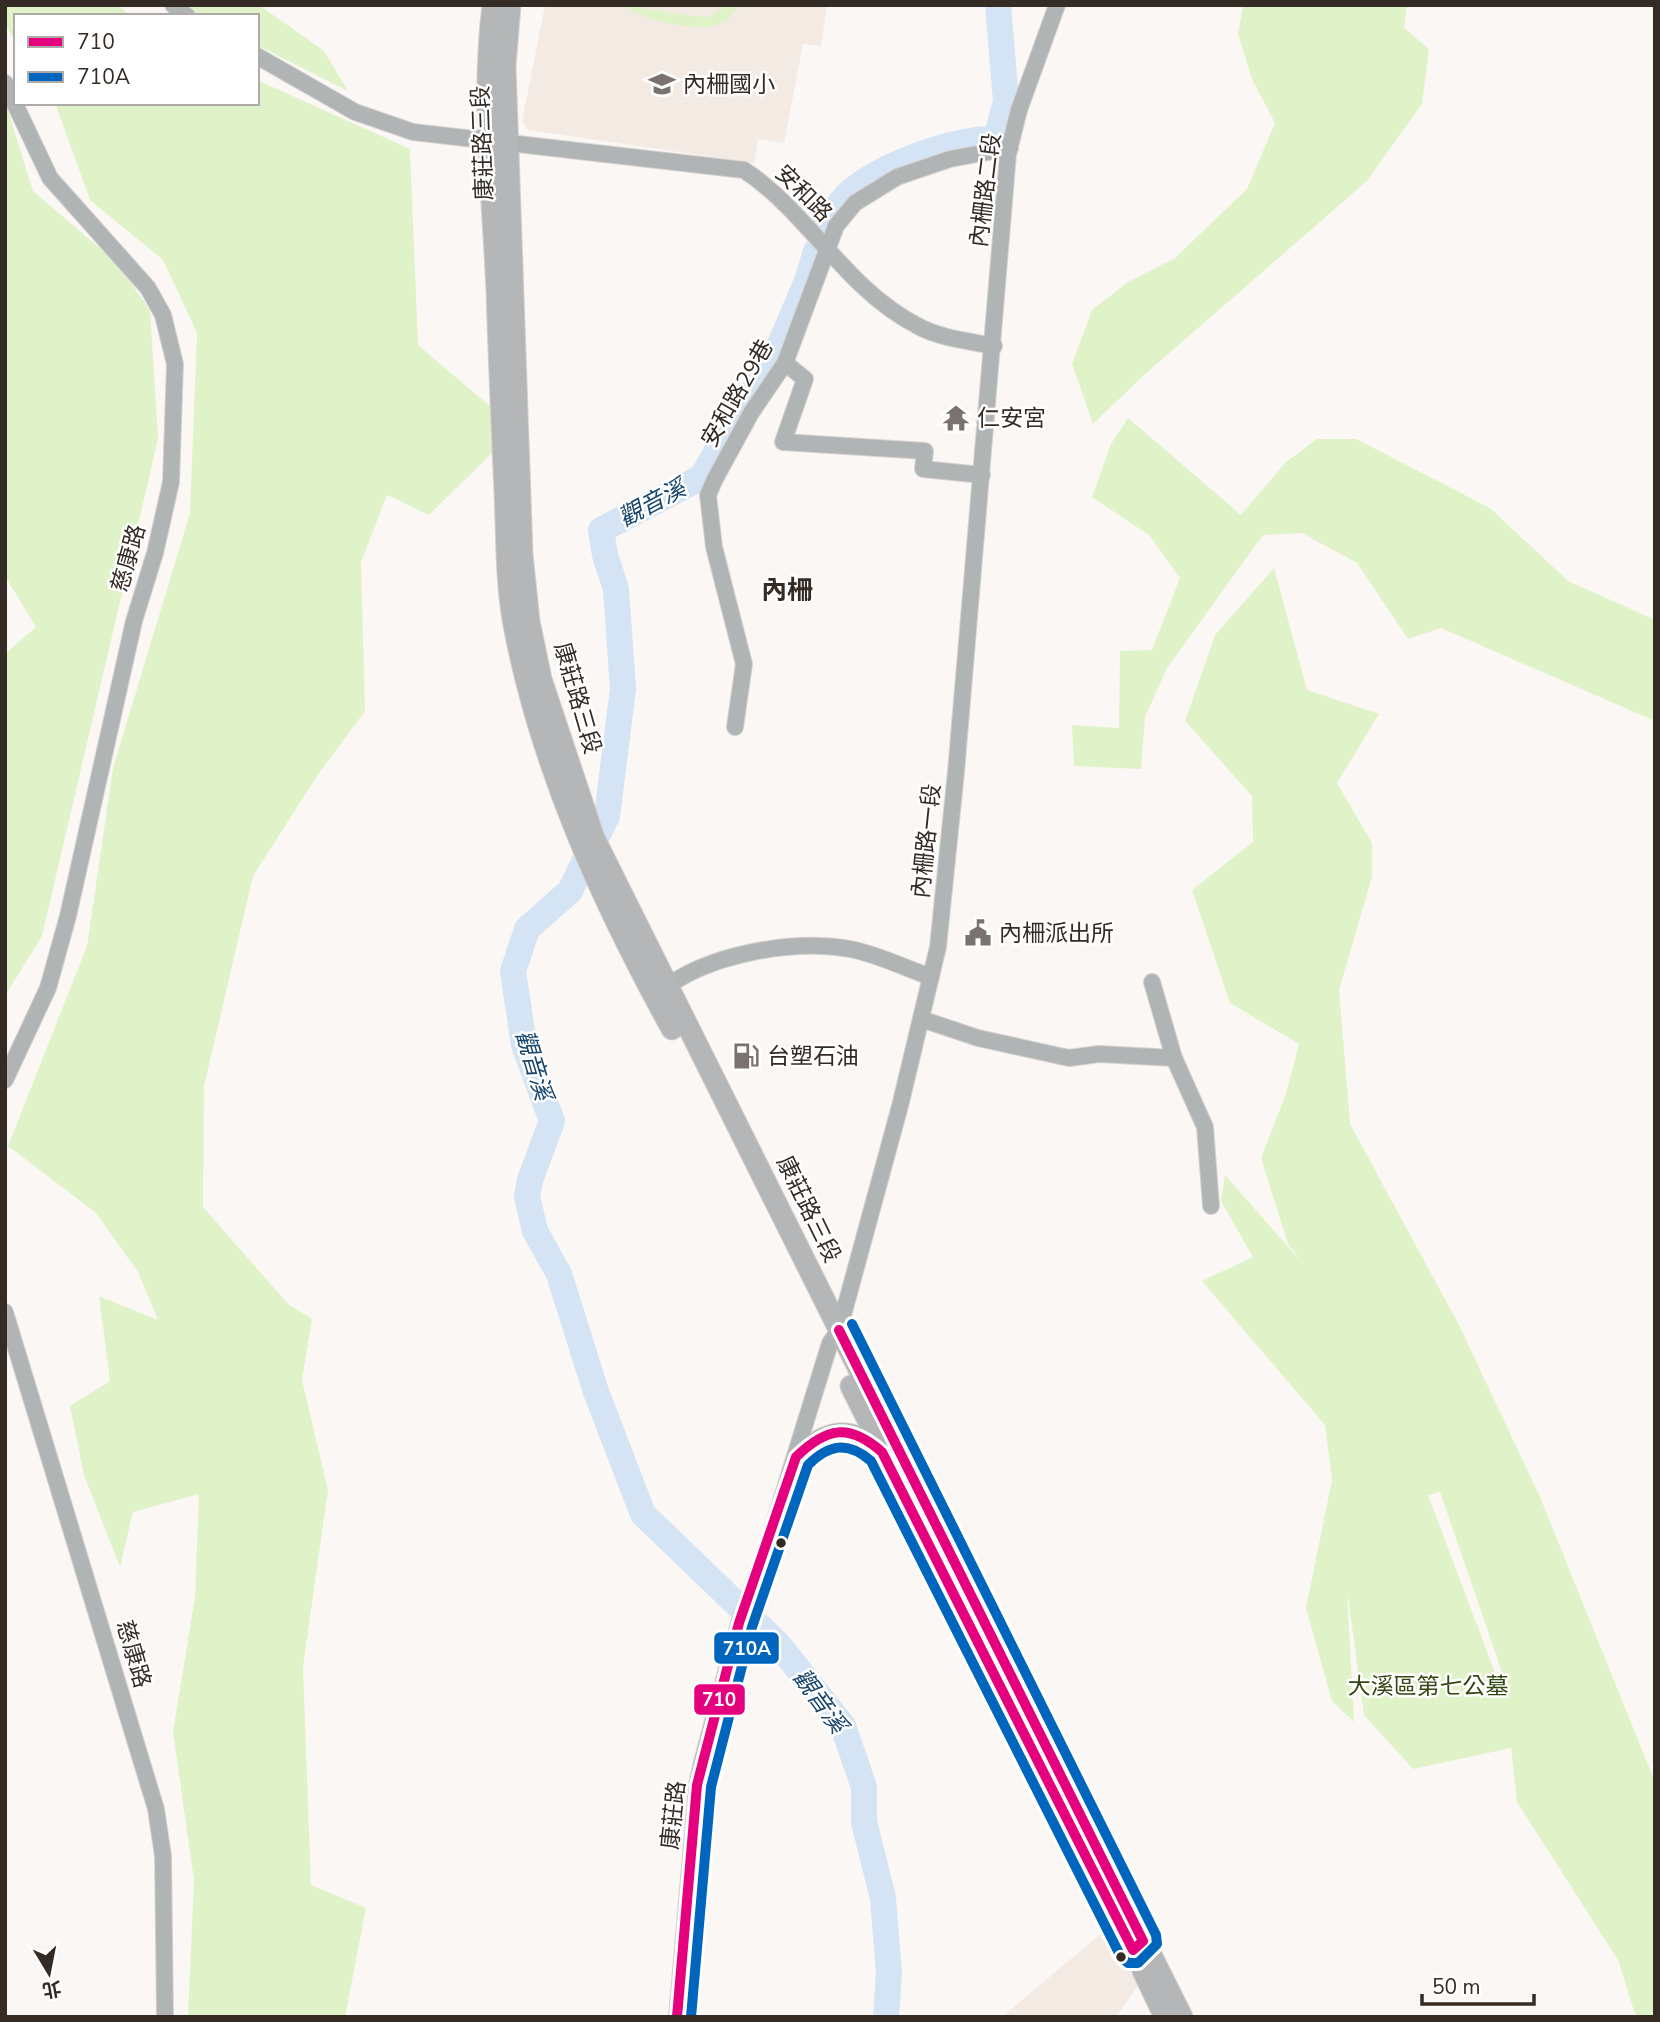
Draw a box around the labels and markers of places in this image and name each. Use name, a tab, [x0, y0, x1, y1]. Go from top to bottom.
school or university icon: 內柵國小	[647, 69, 677, 99]
place label: 內柵國小	[683, 69, 775, 100]
temple icon: 仁安宮	[941, 403, 971, 433]
place label: 仁安宮	[977, 403, 1046, 434]
public building icon: 內柵派出所	[963, 918, 993, 948]
place label: 內柵派出所	[999, 918, 1114, 949]
fuel station icon: 台塑石油	[731, 1041, 761, 1071]
place label: 台塑石油	[767, 1041, 859, 1072]
unlabelled marker	[774, 1536, 788, 1550]
unlabelled marker	[1114, 1950, 1128, 1964]

